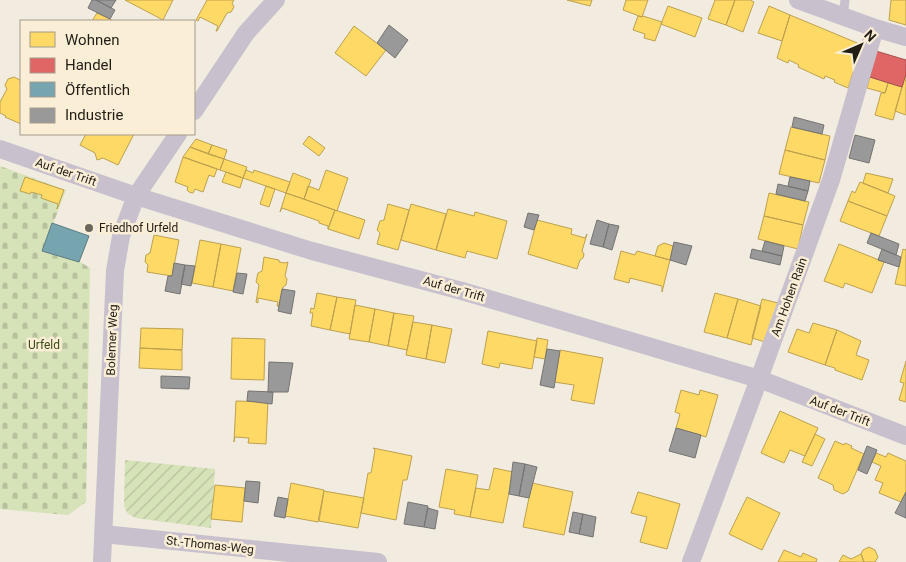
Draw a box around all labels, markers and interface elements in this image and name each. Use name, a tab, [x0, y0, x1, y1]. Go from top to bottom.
legend	[20, 20, 195, 135]
north arrow	[836, 20, 886, 70]
text: N	[861, 27, 879, 45]
text: Wohnen	[65, 31, 119, 49]
text: Handel	[65, 56, 112, 74]
text: Öffentlich	[65, 81, 130, 99]
text: Industrie	[65, 106, 123, 124]
street label: Auf der Trift	[34, 155, 98, 189]
place label: Friedhof Urfeld	[99, 221, 178, 235]
marker: Friedhof Urfeld	[83, 222, 95, 234]
street label: Am Hohen Rain	[768, 256, 810, 338]
street label: Auf der Trift	[422, 274, 486, 304]
street label: Bolemer Weg	[104, 304, 120, 376]
park label: Urfeld	[28, 338, 60, 352]
street label: Auf der Trift	[808, 393, 872, 429]
street label: St.-Thomas-Weg	[165, 533, 255, 557]

